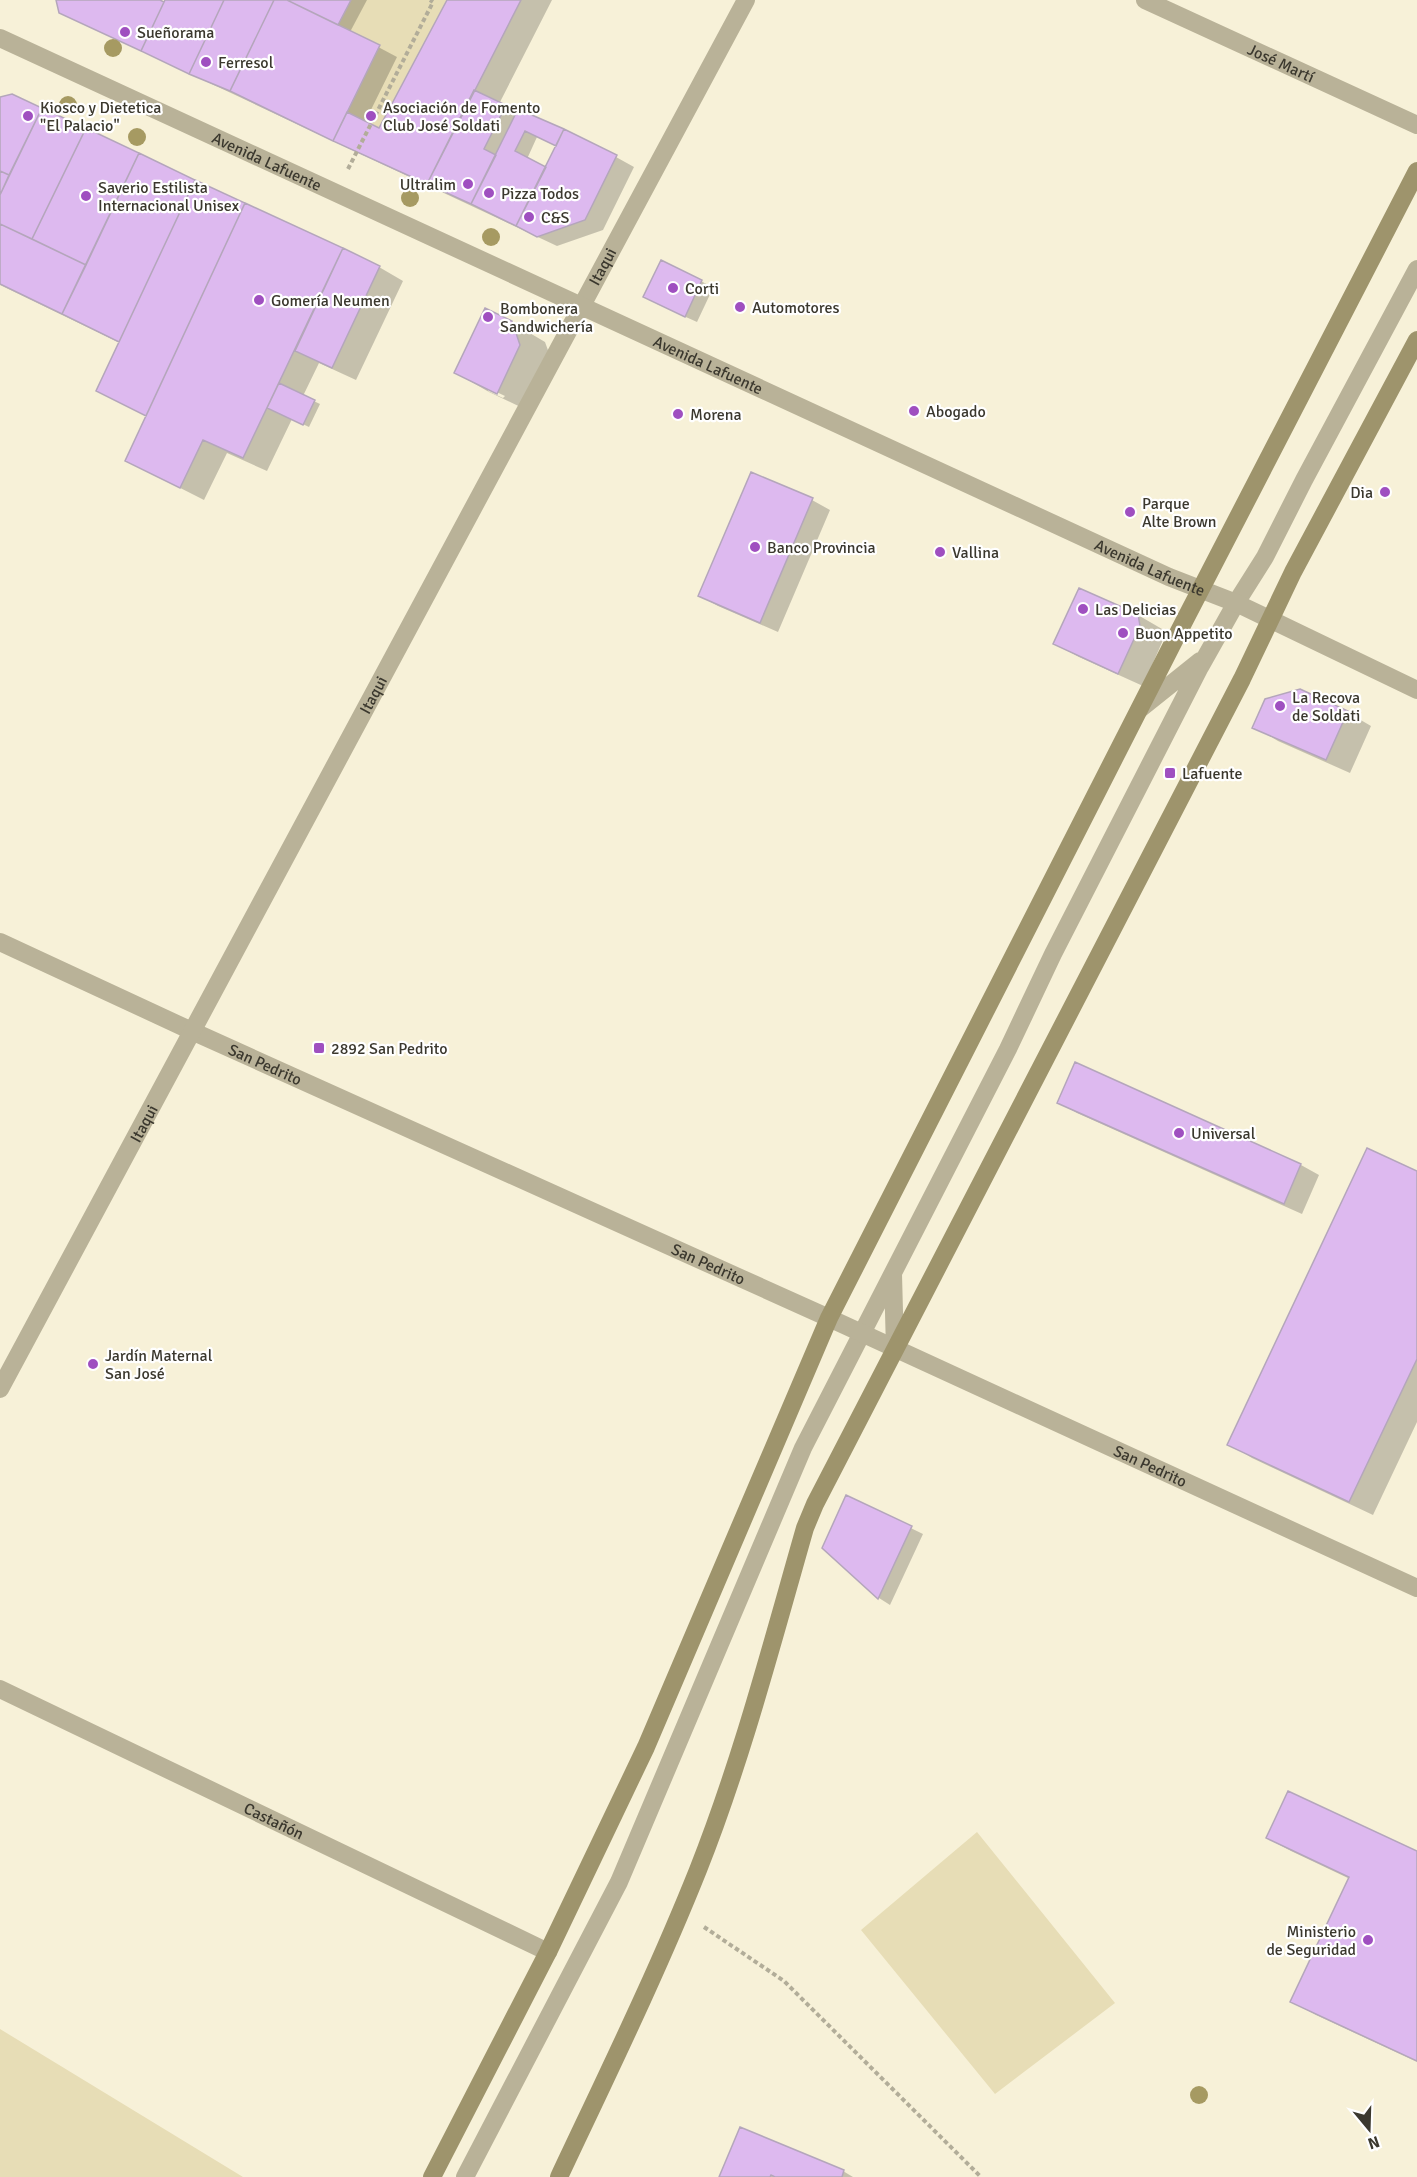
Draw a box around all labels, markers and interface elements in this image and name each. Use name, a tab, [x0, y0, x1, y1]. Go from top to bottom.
place label: Sueñorama	[137, 23, 214, 43]
marker: Sueñorama	[118, 25, 132, 39]
street label: José Martí	[1244, 40, 1318, 88]
place label: Ferresol	[218, 53, 274, 73]
marker: Ferresol	[199, 55, 213, 69]
place label: Kiosco y Dietetica "El Palacio"	[40, 98, 161, 136]
place label: Asociación de Fomento Club José Soldati	[383, 98, 540, 136]
marker: Kiosco y Dietetica "El Palacio"	[21, 109, 35, 123]
marker: Asociación de Fomento Club José Soldati	[364, 109, 378, 123]
street label: Avenida Lafuente	[209, 128, 325, 196]
place label: Ultralim	[400, 175, 456, 195]
marker: Ultralim	[461, 177, 475, 191]
place label: Saverio Estilista Internacional Unisex	[98, 178, 240, 216]
place label: Pizza Todos	[501, 184, 579, 204]
marker: Pizza Todos	[482, 186, 496, 200]
marker: Saverio Estilista Internacional Unisex	[79, 189, 93, 203]
place label: C&S	[541, 208, 570, 228]
marker: C&S	[522, 210, 536, 224]
street label: Itaqui	[585, 244, 621, 289]
place label: Corti	[685, 279, 719, 299]
marker: Corti	[666, 281, 680, 295]
place label: Gomería Neumen	[271, 291, 390, 311]
marker: Gomería Neumen	[252, 293, 266, 307]
place label: Automotores	[752, 298, 839, 318]
place label: Bombonera Sandwichería	[500, 299, 593, 337]
marker: Automotores	[733, 300, 747, 314]
marker: Bombonera Sandwichería	[481, 310, 495, 324]
street label: Avenida Lafuente	[650, 332, 766, 399]
place label: Abogado	[926, 402, 986, 422]
marker: Abogado	[907, 404, 921, 418]
place label: Morena	[690, 405, 742, 425]
marker: Morena	[671, 407, 685, 421]
place label: Dia	[1350, 483, 1373, 503]
marker: Dia	[1378, 485, 1392, 499]
place label: Parque Alte Brown	[1142, 494, 1217, 532]
marker: Parque Alte Brown	[1123, 505, 1137, 519]
street label: Avenida Lafuente	[1091, 535, 1208, 601]
place label: Banco Provincia	[767, 538, 876, 558]
marker: Banco Provincia	[748, 540, 762, 554]
place label: Vallina	[952, 543, 999, 563]
marker: Vallina	[933, 545, 947, 559]
place label: Las Delicias	[1095, 600, 1176, 620]
marker: Las Delicias	[1076, 602, 1090, 616]
place label: Buon Appetito	[1135, 624, 1232, 644]
marker: Buon Appetito	[1116, 626, 1130, 640]
street label: Itaqui	[356, 673, 392, 718]
place label: La Recova de Soldati	[1292, 688, 1360, 726]
marker: La Recova de Soldati	[1273, 699, 1287, 713]
place label: Lafuente	[1182, 764, 1243, 784]
marker: Lafuente	[1163, 766, 1177, 780]
place label: 2892 San Pedrito	[331, 1039, 448, 1059]
street label: San Pedrito	[225, 1040, 305, 1090]
marker: 2892 San Pedrito	[312, 1041, 326, 1055]
street label: Itaqui	[126, 1101, 163, 1146]
place label: Universal	[1191, 1124, 1256, 1144]
marker: Universal	[1172, 1126, 1186, 1140]
street label: San Pedrito	[668, 1239, 748, 1290]
place label: Jardín Maternal San José	[105, 1346, 213, 1384]
marker: Jardín Maternal San José	[86, 1357, 100, 1371]
street label: San Pedrito	[1110, 1441, 1190, 1492]
street label: Castañón	[240, 1799, 307, 1844]
place label: Ministerio de Seguridad	[1266, 1922, 1356, 1960]
marker: Ministerio de Seguridad	[1361, 1933, 1375, 1947]
north arrow	[1339, 2099, 1399, 2159]
text: N	[1365, 2131, 1382, 2154]

